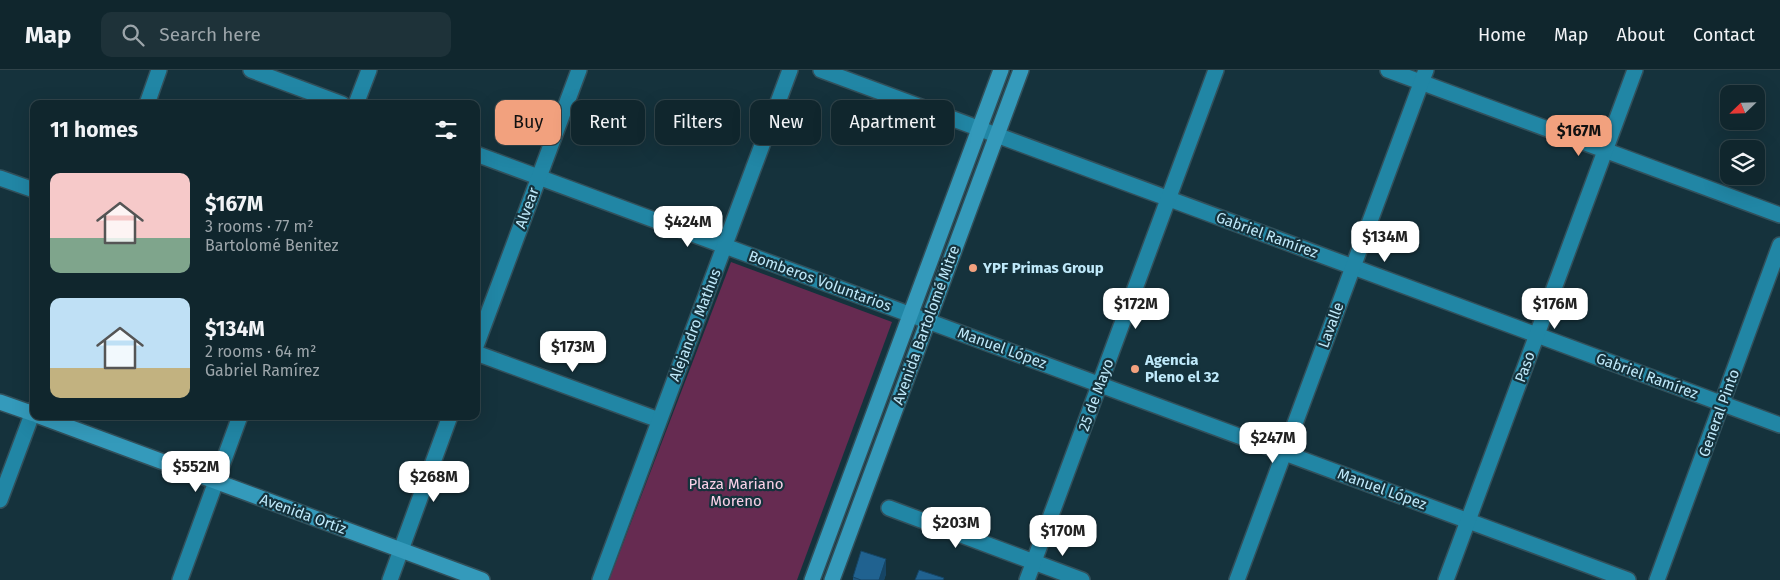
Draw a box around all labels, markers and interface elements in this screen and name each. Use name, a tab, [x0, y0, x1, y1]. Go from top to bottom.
search box	[101, 12, 451, 57]
text: Map	[25, 21, 71, 49]
icon: search	[119, 21, 147, 49]
text: Search here	[159, 23, 261, 46]
text: Home	[1478, 24, 1526, 46]
text: Map	[1554, 24, 1588, 46]
text: About	[1616, 24, 1665, 46]
text: Contact	[1693, 24, 1755, 46]
north arrow	[1720, 85, 1765, 130]
map controls	[1720, 85, 1765, 185]
chip: Buy	[495, 100, 561, 145]
chip: Rent	[571, 100, 645, 145]
chip: Filters	[655, 100, 740, 145]
chip: New	[750, 100, 821, 145]
chip: Apartment	[831, 100, 954, 145]
pin: $167M	[1544, 114, 1614, 157]
icon: filters	[432, 116, 460, 144]
text: 11 homes	[50, 117, 138, 143]
text: $167M	[1557, 121, 1601, 140]
button: layers	[1720, 140, 1765, 185]
street label: Alvear	[511, 185, 543, 231]
text: $167M	[205, 191, 263, 217]
icon: home	[90, 193, 150, 253]
pin: $424M	[653, 206, 723, 248]
street label: Gabriel Ramírez	[1214, 208, 1321, 262]
text: $424M	[665, 212, 711, 231]
text: 3 rooms · 77 m²	[205, 217, 314, 236]
pin: $134M	[1350, 220, 1420, 263]
text: $134M	[1362, 227, 1408, 246]
text: Bartolomé Benitez	[205, 236, 339, 255]
street label: Avenida Bartolomé Mitre	[889, 243, 963, 407]
street label: Bomberos Voluntarios	[746, 247, 894, 315]
place label: YPF Primas Group	[982, 259, 1104, 277]
marker: YPF Primas Group	[967, 262, 979, 274]
street label: Alejandro Mathus	[665, 266, 725, 384]
pin: $172M	[1101, 288, 1171, 330]
pin: $176M	[1520, 288, 1590, 330]
text: $172M	[1114, 294, 1158, 313]
text: $176M	[1533, 294, 1577, 313]
street label: Lavalle	[1314, 300, 1348, 350]
text: $134M	[205, 316, 265, 342]
icon: home	[90, 318, 150, 378]
street label: Manuel López	[955, 324, 1049, 373]
pin: $173M	[538, 330, 608, 373]
text: $173M	[551, 337, 595, 356]
text: 2 rooms · 64 m²	[205, 342, 316, 361]
street label: Paso	[1511, 349, 1539, 385]
street label: Gabriel Ramírez	[1594, 349, 1701, 403]
place label: Agencia Pleno el 32	[1144, 351, 1219, 386]
street label: 25 de Mayo	[1075, 356, 1117, 434]
text: Gabriel Ramírez	[205, 361, 319, 380]
marker: Agencia Pleno el 32	[1129, 363, 1141, 375]
street label: General Pinto	[1695, 367, 1743, 459]
pin: $247M	[1238, 422, 1308, 464]
text: $247M	[1250, 428, 1296, 447]
pin: $552M	[161, 450, 231, 493]
text: $552M	[173, 457, 219, 476]
pin: $268M	[399, 460, 469, 503]
street label: Manuel López	[1335, 465, 1429, 514]
text: $268M	[410, 467, 458, 486]
park label: Plaza Mariano Moreno	[688, 475, 784, 510]
street label: Avenida Ortíz	[257, 490, 349, 538]
pin: $203M	[921, 506, 991, 549]
text: $203M	[933, 513, 980, 532]
pin: $170M	[1028, 514, 1098, 557]
text: $170M	[1041, 521, 1085, 540]

